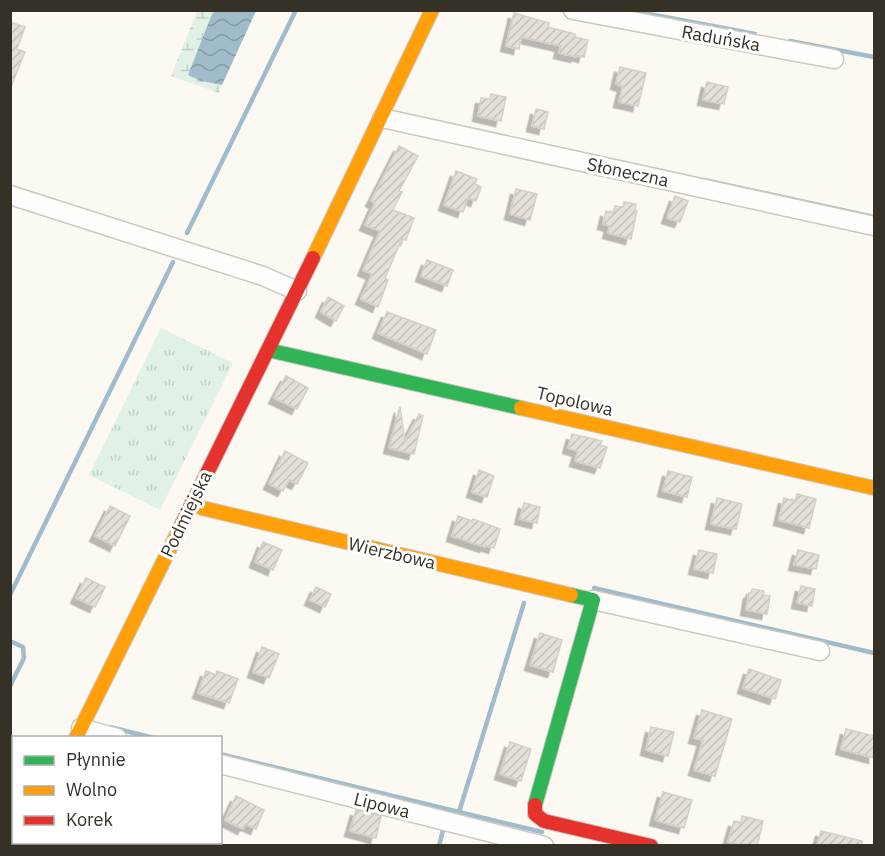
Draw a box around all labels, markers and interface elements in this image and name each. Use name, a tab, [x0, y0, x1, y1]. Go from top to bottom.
street label: Raduńska	[680, 20, 763, 56]
street label: Słoneczna	[585, 152, 671, 192]
street label: Topolowa	[534, 381, 616, 421]
street label: Podmiejska	[155, 467, 217, 561]
street label: Wierzbowa	[346, 532, 438, 574]
legend	[12, 736, 222, 844]
text: Płynnie	[66, 748, 126, 771]
text: Wolno	[66, 778, 117, 801]
street label: Lipowa	[351, 787, 413, 823]
text: Korek	[66, 808, 113, 831]

